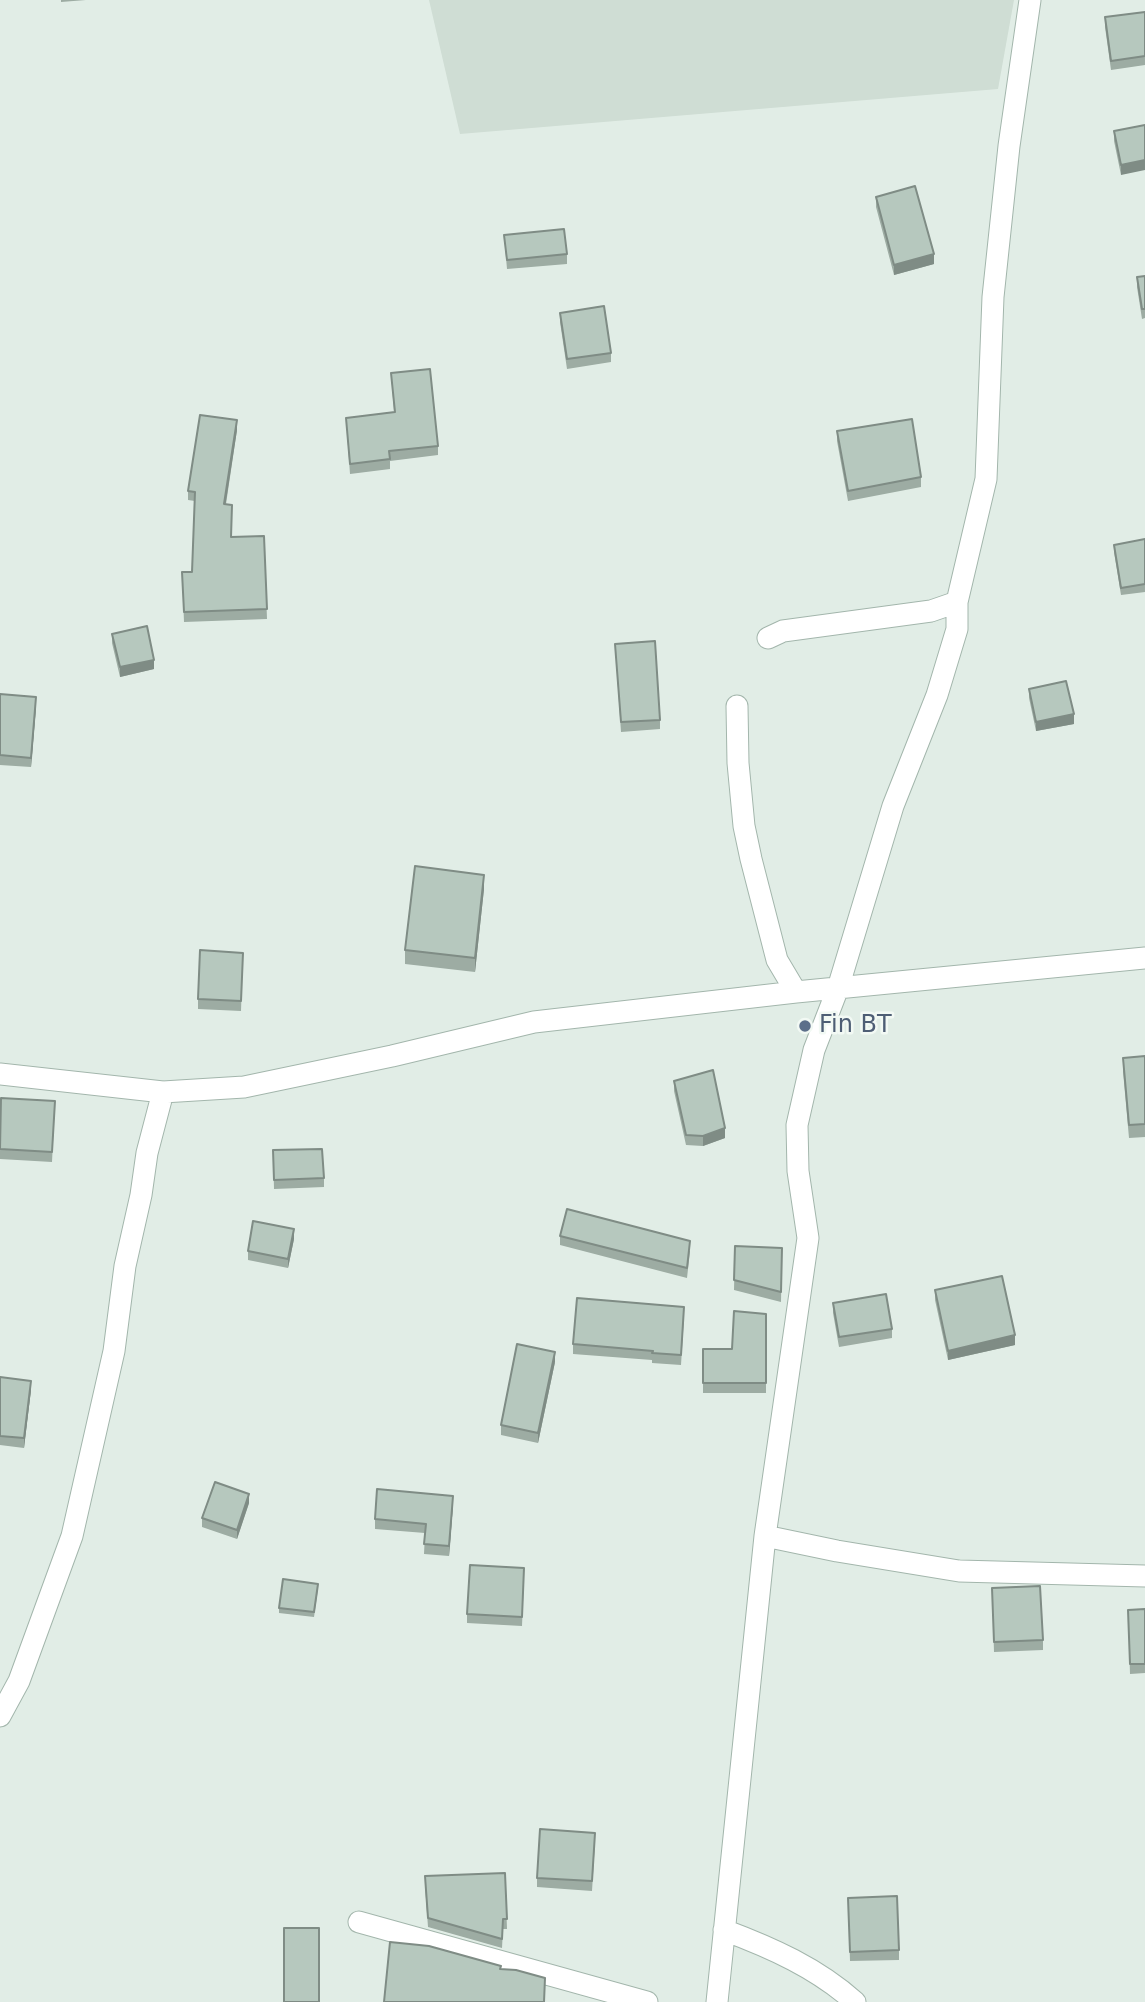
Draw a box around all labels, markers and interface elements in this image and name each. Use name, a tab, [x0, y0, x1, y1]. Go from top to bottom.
place label: Fin BT	[819, 1012, 892, 1040]
marker: Fin BT	[797, 1018, 813, 1034]

